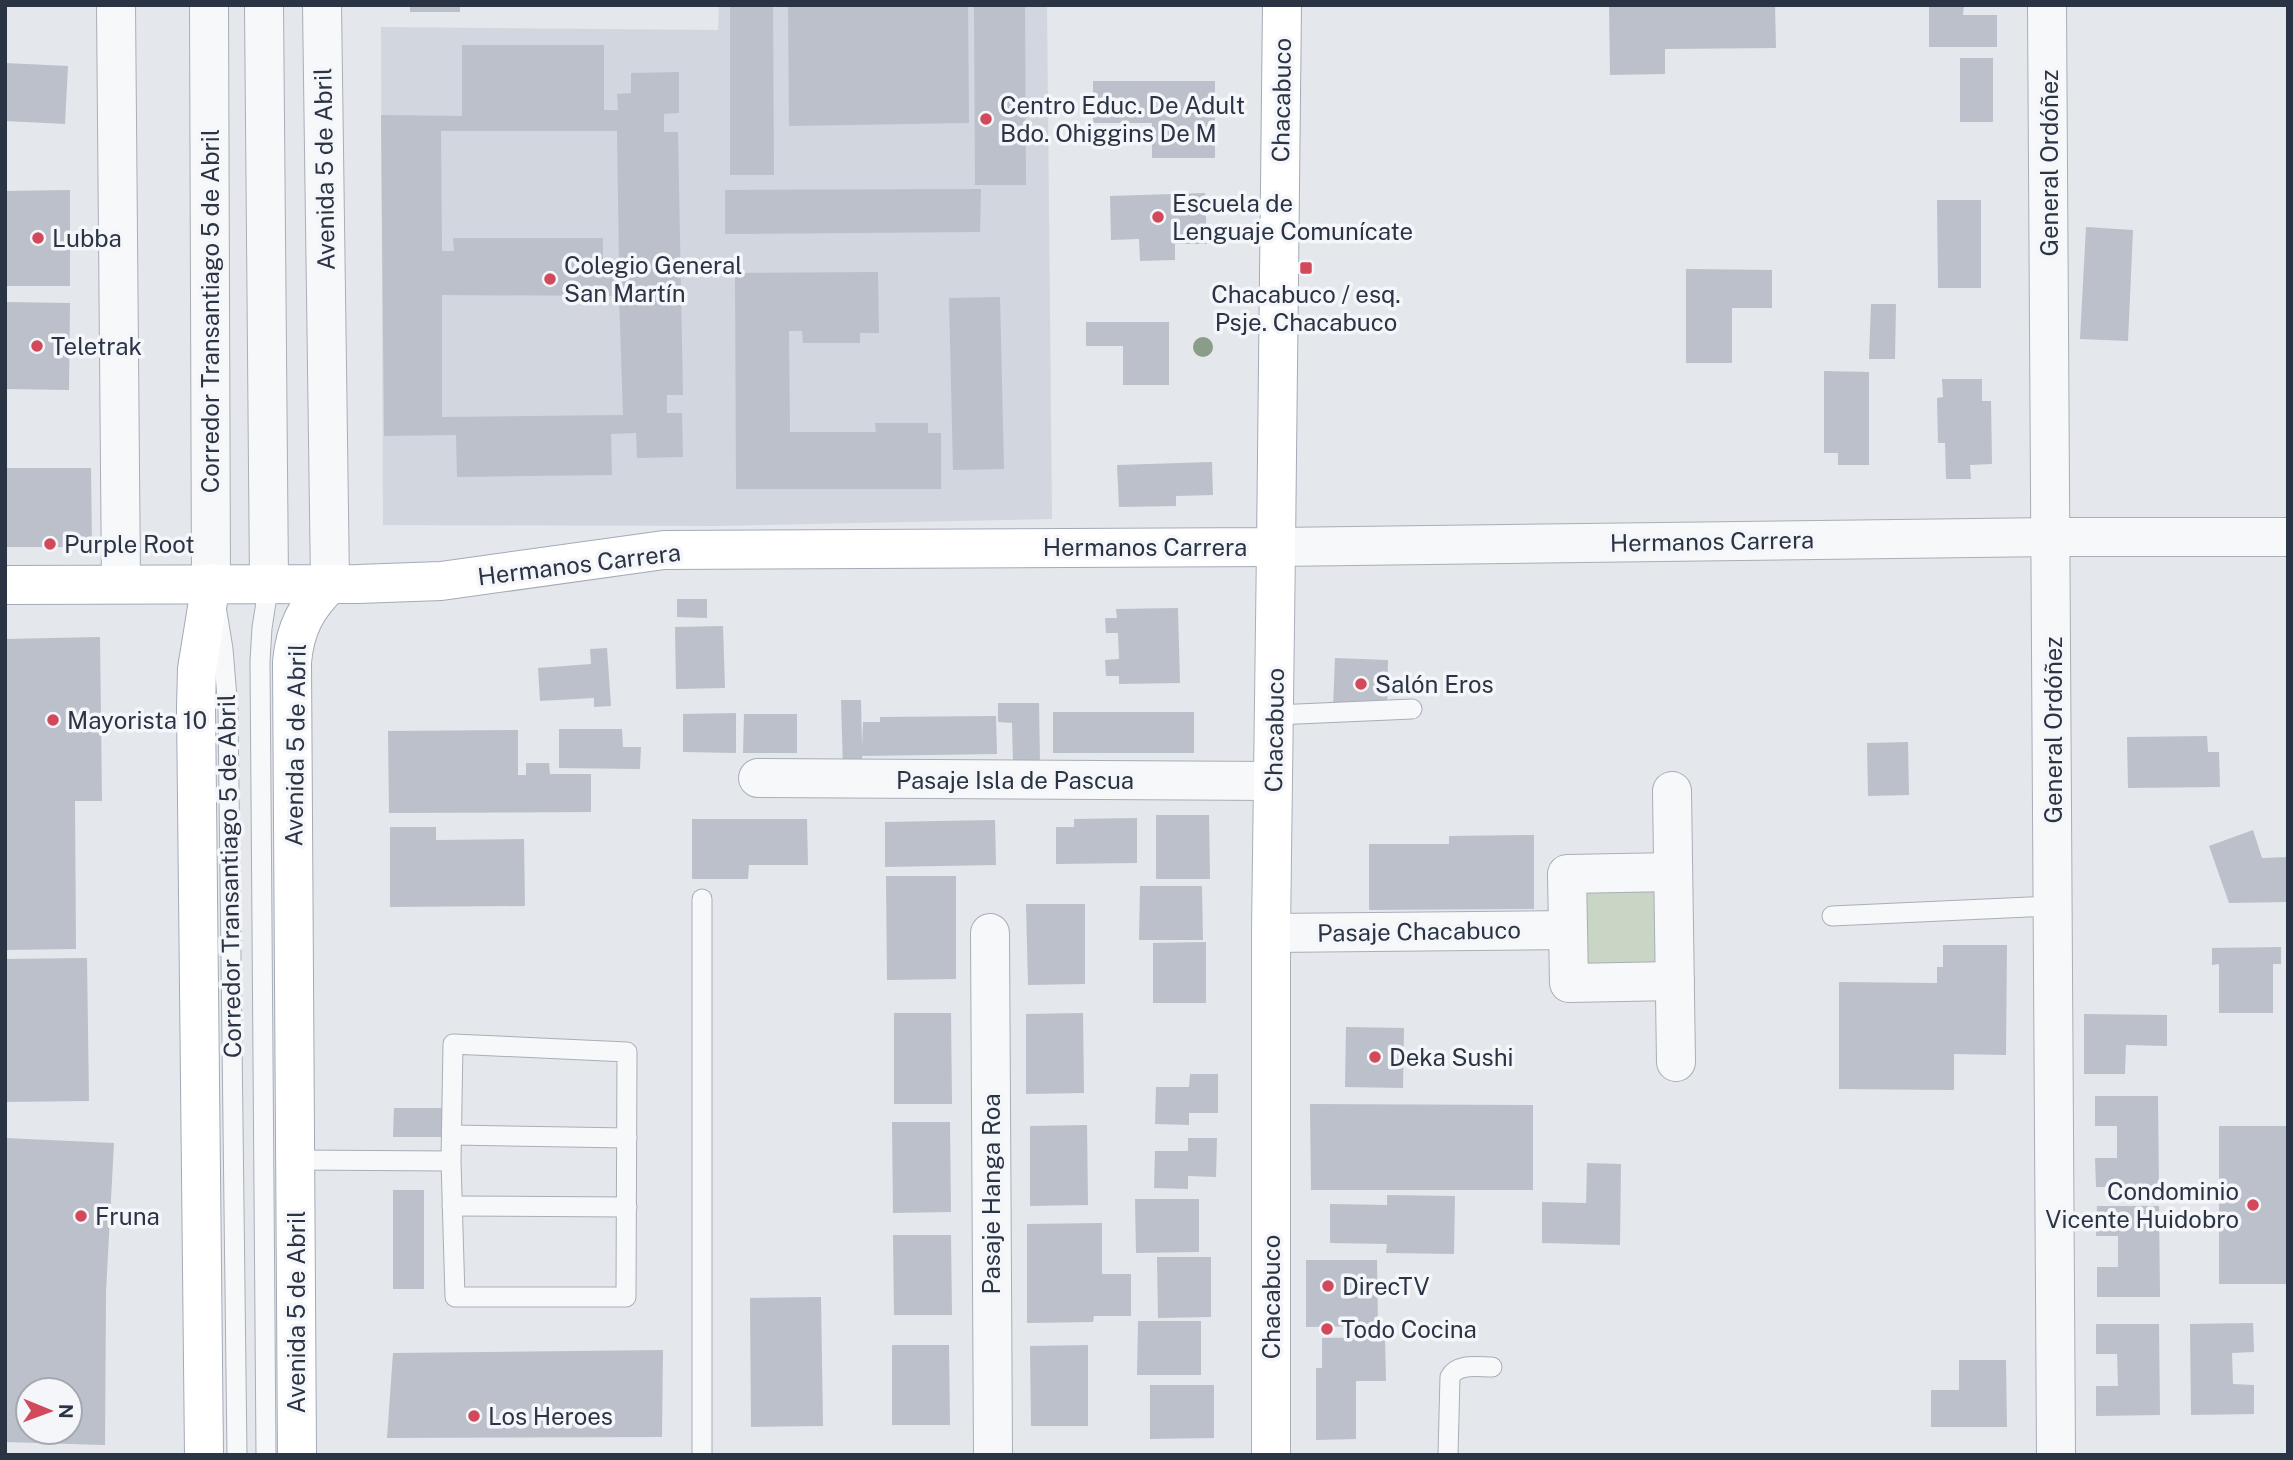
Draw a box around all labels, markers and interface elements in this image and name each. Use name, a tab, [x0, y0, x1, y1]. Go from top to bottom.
street label: Chacabuco	[1266, 38, 1296, 162]
street label: Avenida 5 de Abril	[308, 67, 340, 271]
street label: General Ordóñez	[2035, 69, 2063, 257]
place label: Centro Educ. De Adult Bdo. Ohiggins De M	[1000, 91, 1245, 147]
marker: Centro Educ. De Adult Bdo. Ohiggins De M	[978, 111, 994, 127]
street label: Corredor Transantiago 5 de Abril	[196, 129, 224, 493]
place label: Escuela de Lenguaje Comunícate	[1172, 189, 1413, 245]
marker: Escuela de Lenguaje Comunícate	[1150, 209, 1166, 225]
place label: Lubba	[52, 224, 122, 252]
marker: Lubba	[30, 230, 46, 246]
place label: Colegio General San Martín	[564, 251, 743, 307]
marker: Chacabuco / esq. Psje. Chacabuco	[1298, 260, 1314, 276]
marker: Colegio General San Martín	[542, 271, 558, 287]
place label: Chacabuco / esq. Psje. Chacabuco	[1211, 280, 1401, 336]
place label: Teletrak	[51, 332, 142, 360]
marker: Teletrak	[29, 338, 45, 354]
street label: Hermanos Carrera	[1610, 525, 1814, 557]
place label: Purple Root	[64, 530, 195, 558]
street label: Hermanos Carrera	[1043, 533, 1247, 561]
marker: Purple Root	[42, 536, 58, 552]
street label: Hermanos Carrera	[476, 538, 682, 590]
street label: General Ordóñez	[2039, 636, 2067, 824]
street label: Avenida 5 de Abril	[279, 643, 311, 847]
street label: Chacabuco	[1259, 668, 1289, 792]
place label: Salón Eros	[1375, 670, 1494, 698]
marker: Salón Eros	[1353, 676, 1369, 692]
street label: Corredor Transantiago 5 de Abril	[212, 694, 246, 1058]
place label: Mayorista 10	[67, 706, 207, 734]
marker: Mayorista 10	[45, 712, 61, 728]
street label: Pasaje Isla de Pascua	[896, 766, 1134, 794]
street label: Pasaje Chacabuco	[1317, 915, 1521, 947]
place label: Deka Sushi	[1389, 1043, 1513, 1071]
marker: Deka Sushi	[1367, 1049, 1383, 1065]
street label: Pasaje Hanga Roa	[977, 1094, 1005, 1294]
place label: Condominio Vicente Huidobro	[2045, 1177, 2239, 1233]
marker: Condominio Vicente Huidobro	[2245, 1197, 2261, 1213]
place label: Fruna	[95, 1202, 160, 1230]
marker: Fruna	[73, 1208, 89, 1224]
street label: Avenida 5 de Abril	[282, 1211, 310, 1413]
street label: Chacabuco	[1257, 1235, 1285, 1359]
place label: DirecTV	[1342, 1272, 1430, 1300]
marker: DirecTV	[1320, 1278, 1336, 1294]
place label: Todo Cocina	[1341, 1315, 1477, 1343]
marker: Todo Cocina	[1319, 1321, 1335, 1337]
north arrow	[14, 1376, 84, 1446]
place label: Los Heroes	[488, 1402, 613, 1430]
text: N	[55, 1404, 77, 1419]
marker: Los Heroes	[466, 1408, 482, 1424]

